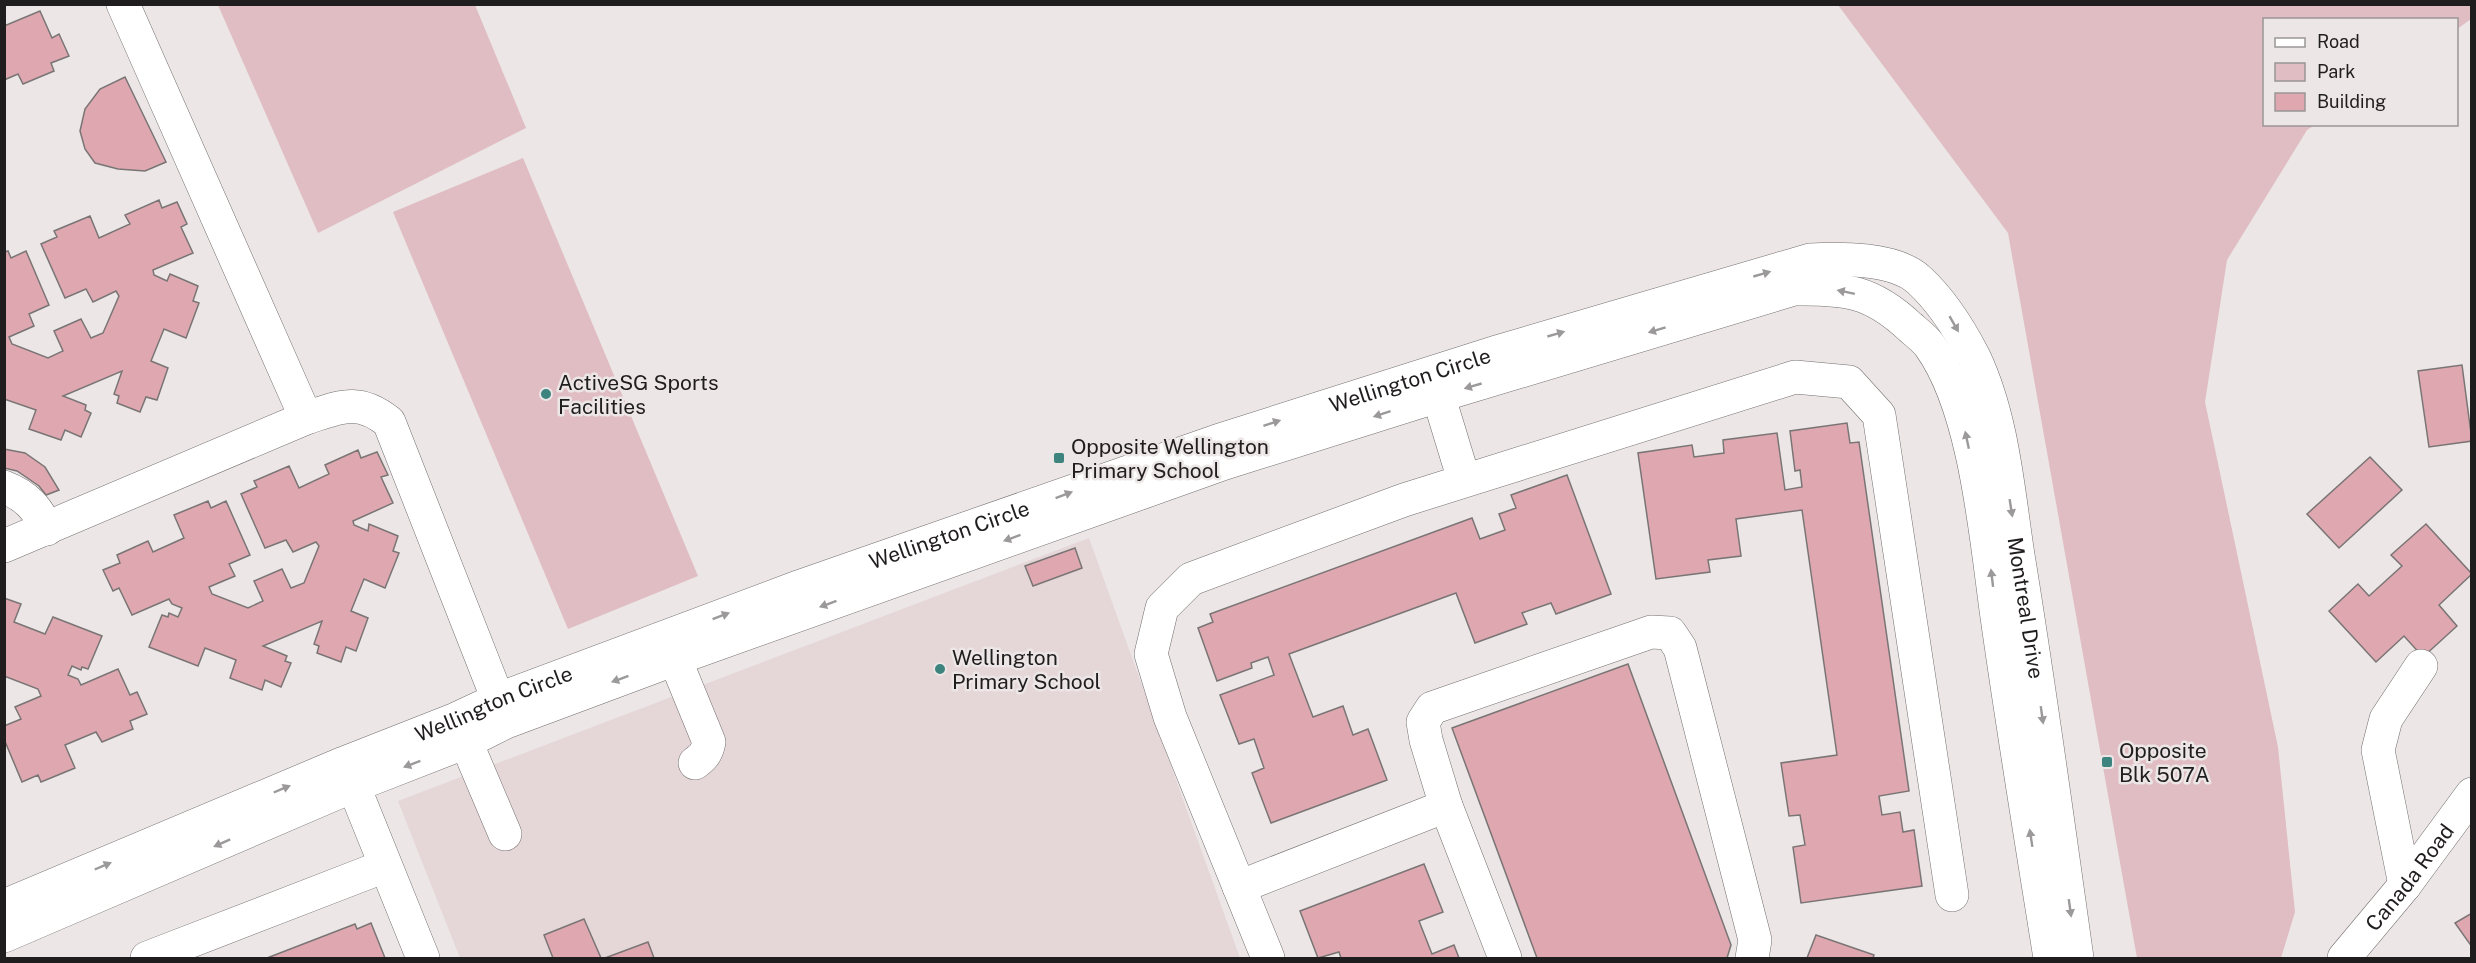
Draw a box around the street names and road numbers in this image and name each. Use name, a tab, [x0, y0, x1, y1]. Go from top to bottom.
street label: Wellington Circle	[1326, 342, 1494, 417]
street label: Wellington Circle	[866, 495, 1033, 574]
street label: Montreal Drive	[2003, 535, 2050, 680]
street label: Wellington Circle	[411, 660, 576, 746]
street label: Canada Road	[2360, 819, 2458, 936]

